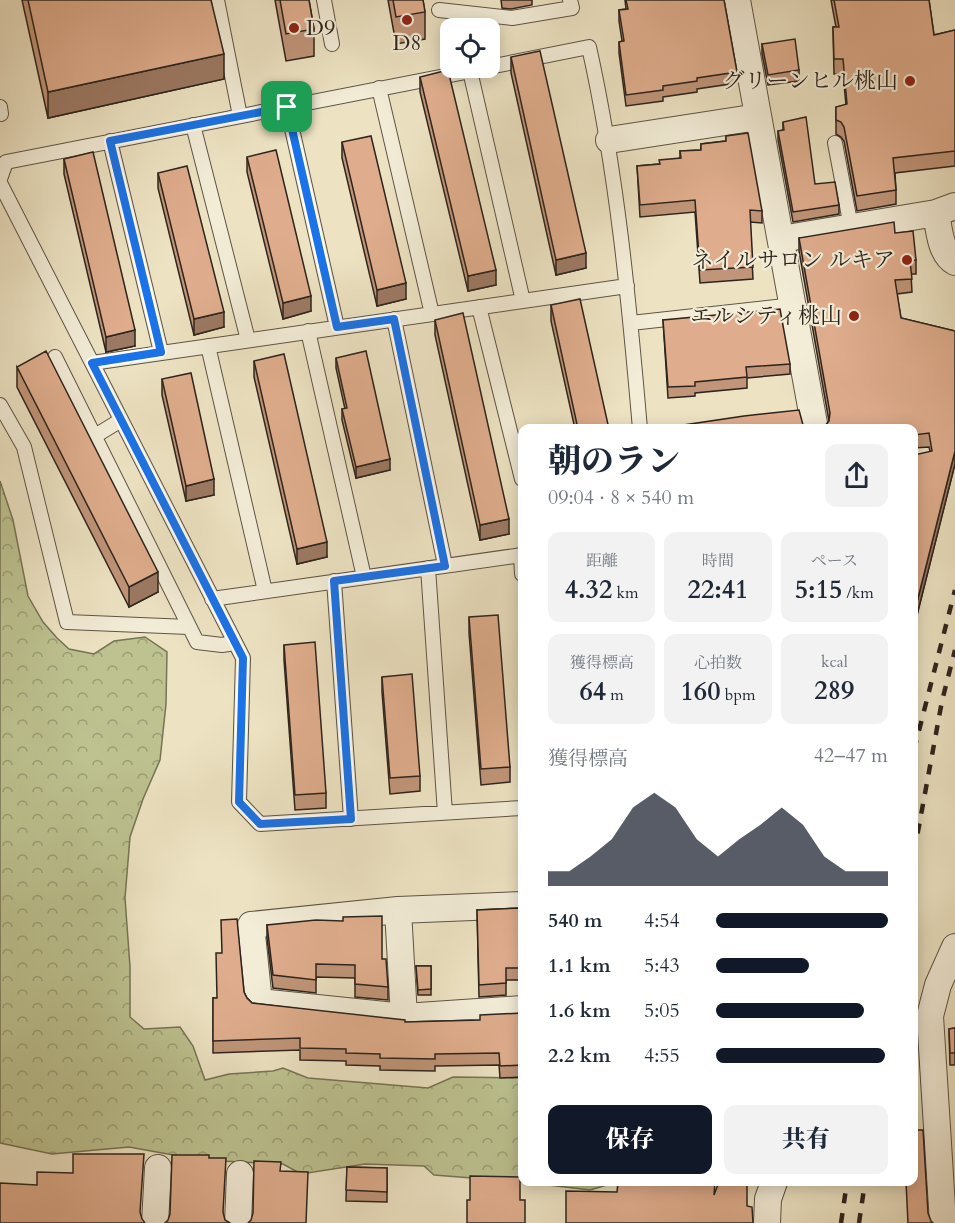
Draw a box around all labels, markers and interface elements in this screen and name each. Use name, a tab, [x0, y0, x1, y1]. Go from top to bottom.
place label: D9	[306, 13, 335, 43]
marker: D8	[400, 13, 414, 27]
map controls	[440, 18, 500, 78]
button: locate	[440, 18, 500, 78]
marker: D9	[287, 21, 301, 35]
place label: D8	[392, 28, 422, 58]
place label: グリーンヒル桃山	[722, 66, 898, 96]
marker: グリーンヒル桃山	[903, 74, 917, 88]
pin	[261, 81, 312, 132]
icon: arrive	[270, 90, 303, 123]
place label: ネイルサロン ルキア	[692, 245, 895, 275]
marker: ネイルサロン ルキア	[900, 253, 914, 267]
place label: エルシティ桃山	[690, 301, 842, 331]
marker: エルシティ桃山	[847, 309, 861, 323]
text: 朝のラン	[548, 439, 680, 484]
button: share	[825, 444, 888, 507]
text: 09:04 · 8 × 540 m	[548, 484, 694, 511]
text: 距離	[586, 550, 618, 572]
text: 時間	[702, 550, 734, 572]
text: ペース	[811, 550, 858, 572]
text: 4.32	[565, 572, 612, 607]
text: 22:41	[688, 572, 748, 607]
text: 5:15	[795, 572, 842, 607]
text: km	[612, 582, 639, 604]
text: /km	[842, 582, 874, 604]
text: kcal	[821, 651, 848, 673]
text: 獲得標高	[570, 652, 634, 674]
text: 心拍数	[694, 652, 742, 674]
text: 289	[814, 673, 854, 708]
text: 64	[579, 674, 606, 709]
text: 160	[681, 674, 721, 709]
text: m	[606, 684, 624, 706]
text: bpm	[721, 684, 755, 706]
text: 42–47 m	[814, 742, 888, 769]
text: 獲得標高	[548, 745, 628, 772]
text: 540 m	[548, 907, 603, 934]
text: 4:54	[644, 907, 680, 934]
text: 1.1 km	[548, 952, 611, 979]
text: 5:43	[644, 952, 680, 979]
text: 1.6 km	[548, 997, 611, 1024]
text: 5:05	[644, 997, 680, 1024]
text: 2.2 km	[548, 1042, 611, 1069]
text: 4:55	[644, 1042, 680, 1069]
button: 保存	[548, 1105, 712, 1174]
button: 共有	[724, 1105, 888, 1174]

